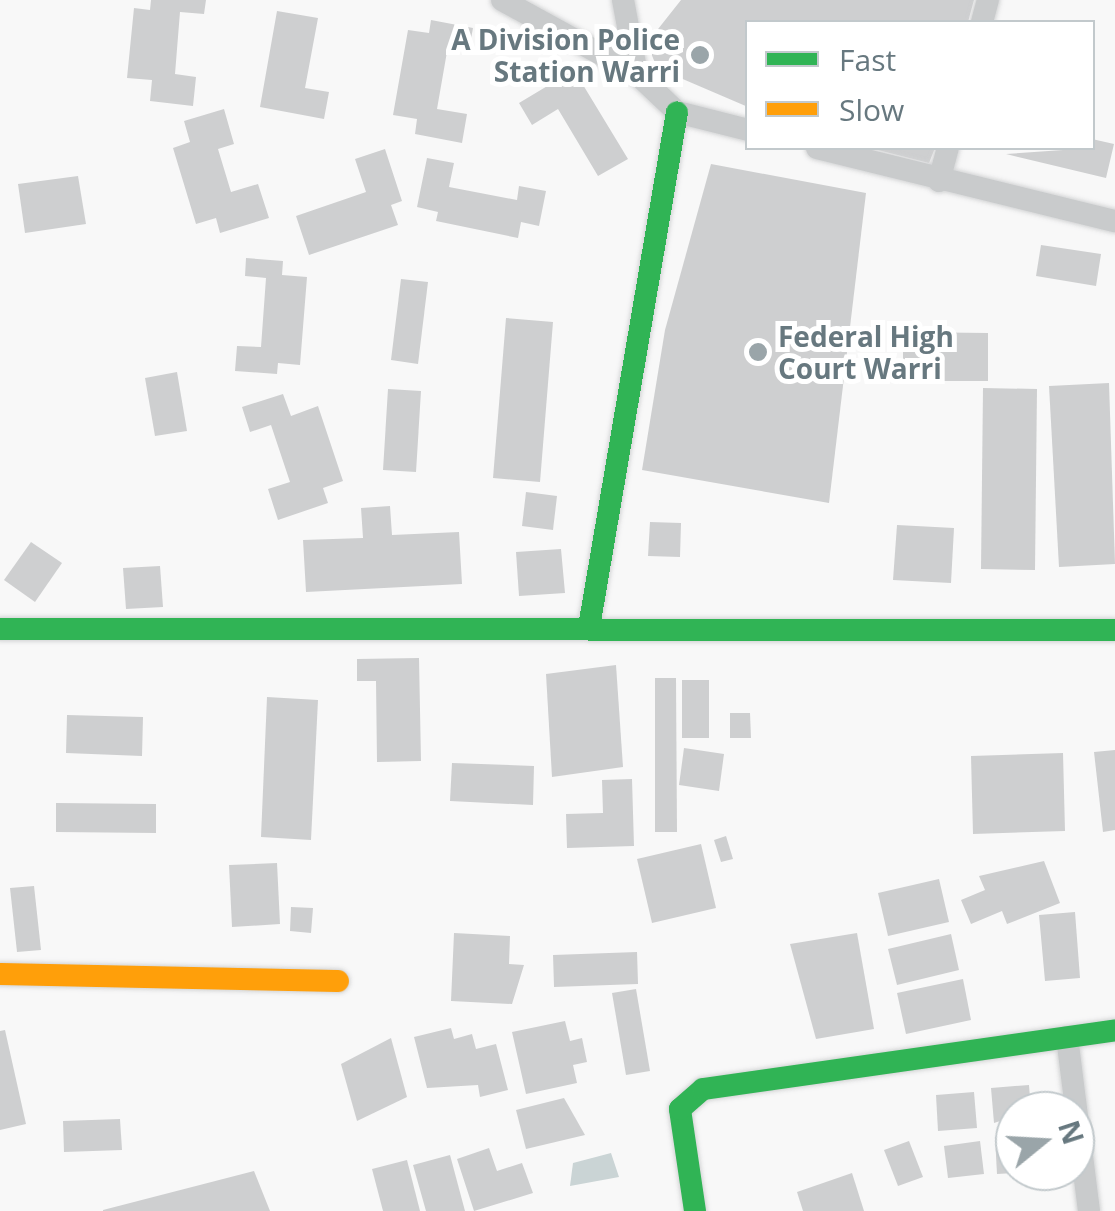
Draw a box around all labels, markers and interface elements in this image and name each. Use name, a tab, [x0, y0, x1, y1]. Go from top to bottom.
legend	[745, 20, 1095, 150]
place label: A Division Police Station Warri	[451, 22, 680, 88]
text: Fast	[839, 39, 896, 80]
marker: A Division Police Station Warri	[689, 44, 711, 66]
text: Slow	[839, 89, 904, 130]
place label: Federal High Court Warri	[778, 319, 954, 385]
marker: Federal High Court Warri	[747, 341, 769, 363]
north arrow	[995, 1091, 1095, 1191]
text: N	[1050, 1116, 1093, 1149]

